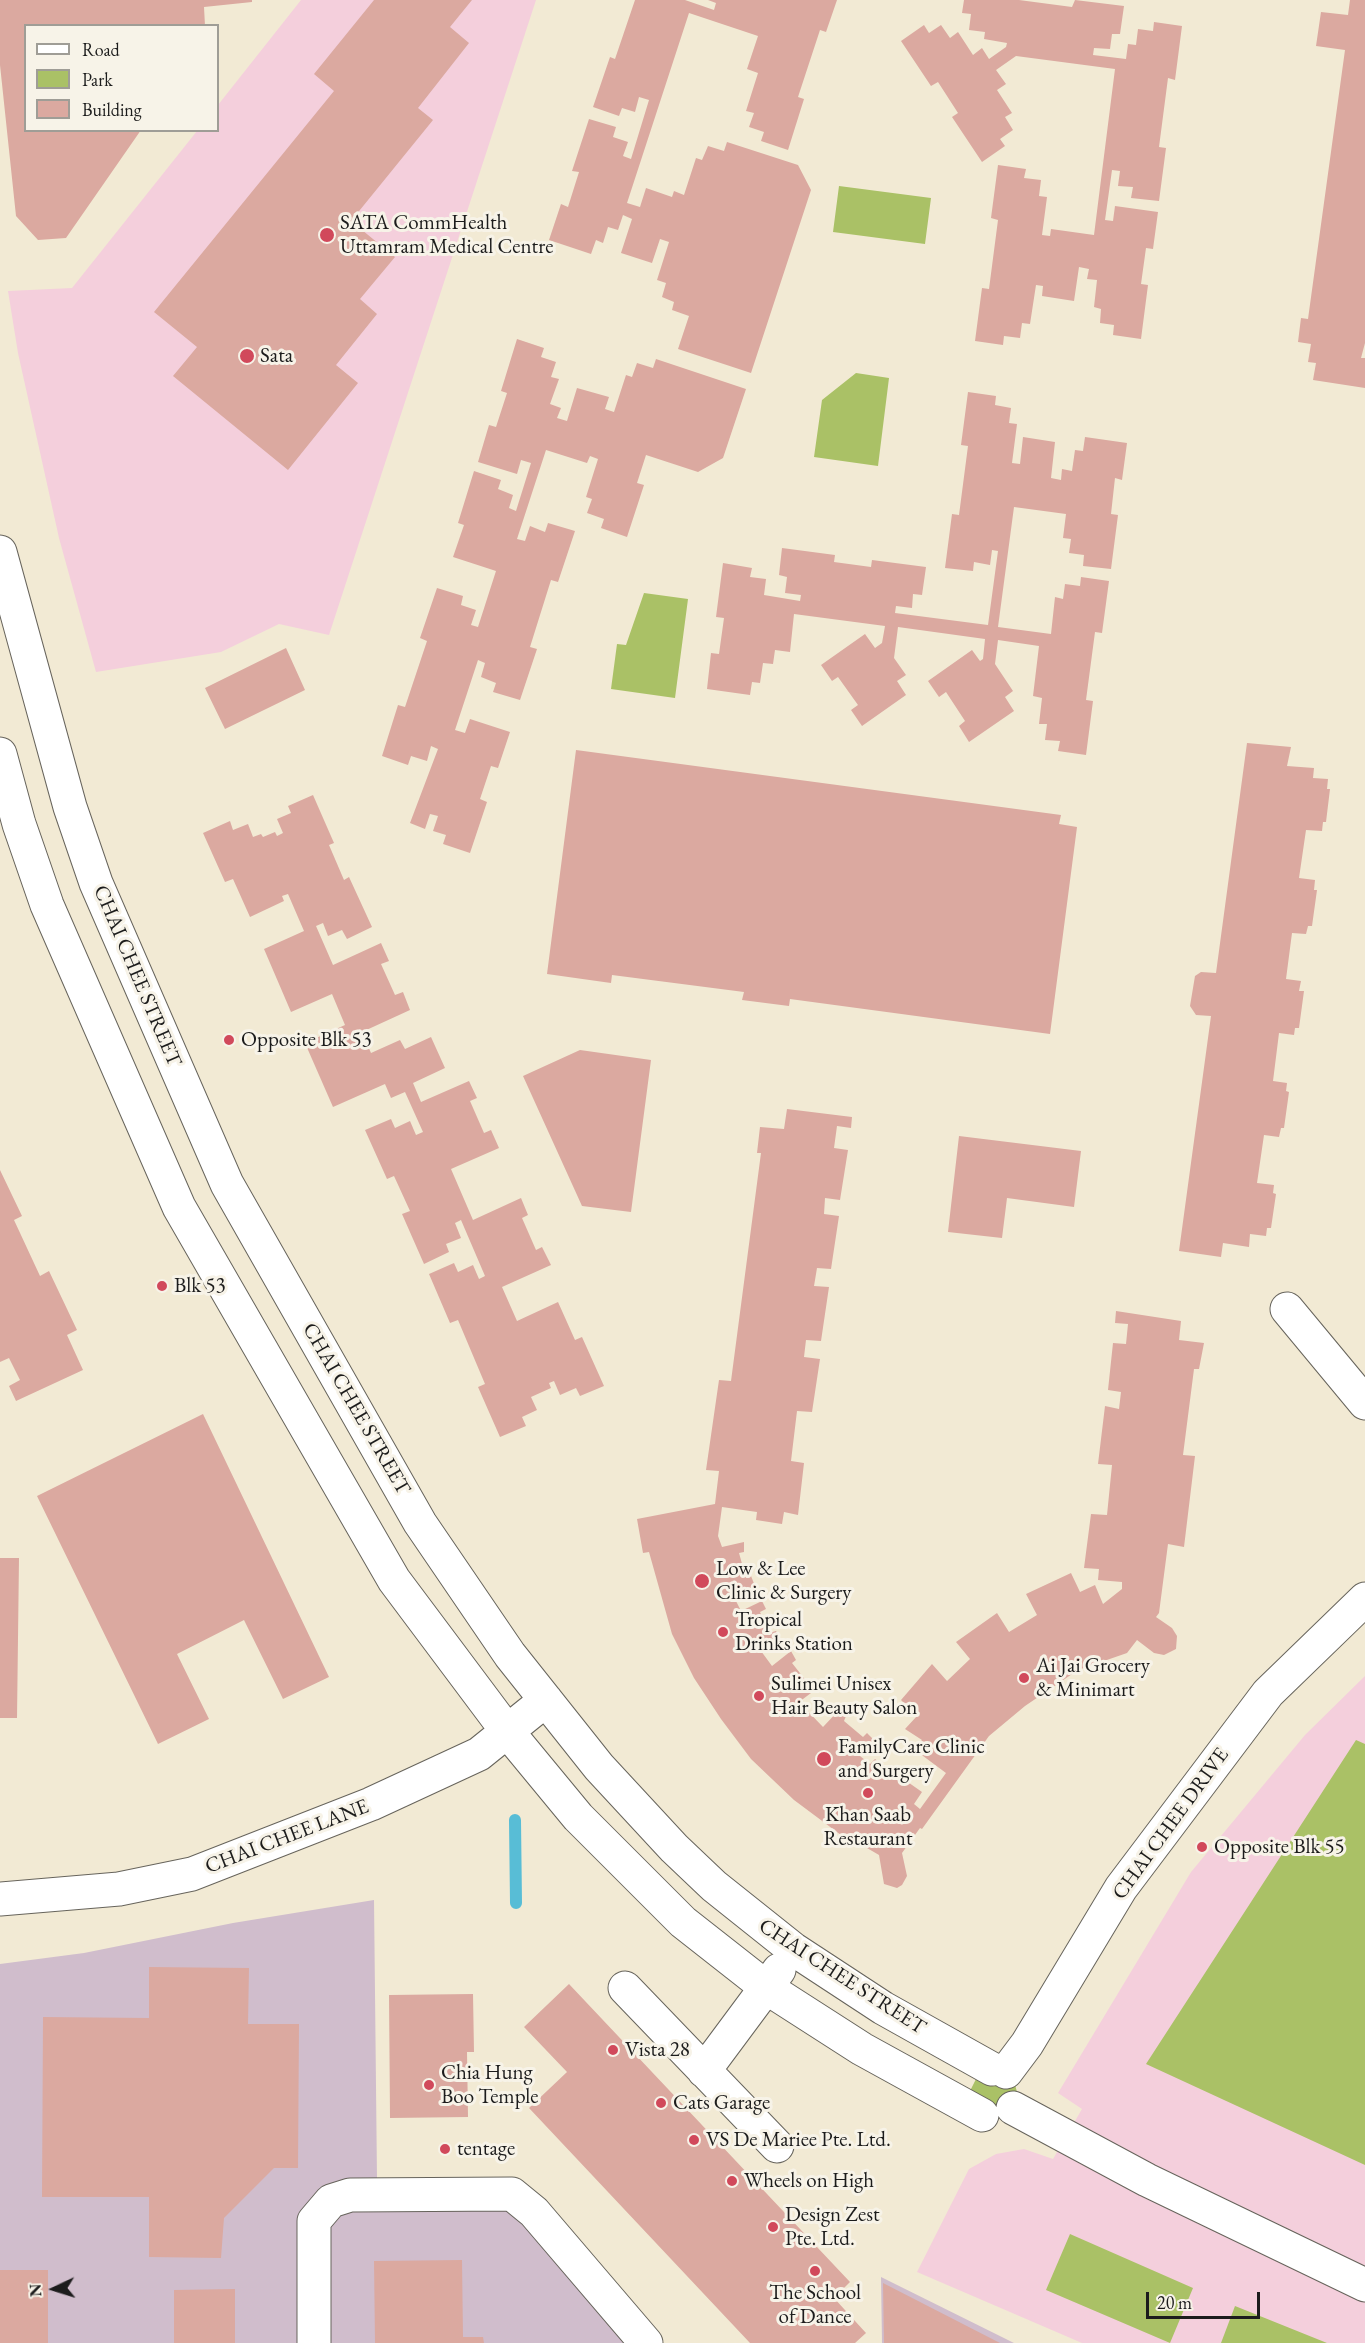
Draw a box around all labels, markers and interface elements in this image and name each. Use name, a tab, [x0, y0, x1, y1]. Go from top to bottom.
legend	[24, 24, 219, 132]
text: Road	[82, 38, 120, 61]
text: Park	[82, 68, 113, 91]
text: Building	[82, 98, 142, 121]
place label: SATA CommHealth Uttamram Medical Centre	[340, 210, 553, 260]
marker: SATA CommHealth Uttamram Medical Centre	[318, 226, 336, 244]
place label: Sata	[260, 343, 293, 369]
marker: Sata	[238, 347, 256, 365]
street label: CHAI CHEE STREET	[87, 882, 187, 1070]
place label: Opposite Blk 53	[241, 1027, 372, 1053]
marker: Opposite Blk 53	[222, 1033, 236, 1047]
place label: Blk 53	[174, 1273, 226, 1299]
marker: Blk 53	[155, 1279, 169, 1293]
street label: CHAI CHEE STREET	[297, 1319, 415, 1499]
place label: Low & Lee Clinic & Surgery	[716, 1556, 852, 1606]
marker: Low & Lee Clinic & Surgery	[693, 1572, 711, 1590]
place label: Tropical Drinks Station	[735, 1607, 853, 1657]
marker: Tropical Drinks Station	[716, 1625, 730, 1639]
place label: Ai Jai Grocery & Minimart	[1036, 1653, 1150, 1703]
place label: Sulimei Unisex Hair Beauty Salon	[771, 1671, 917, 1721]
marker: Ai Jai Grocery & Minimart	[1017, 1671, 1031, 1685]
marker: Sulimei Unisex Hair Beauty Salon	[752, 1689, 766, 1703]
place label: FamilyCare Clinic and Surgery	[838, 1734, 985, 1784]
street label: CHAI CHEE DRIVE	[1107, 1743, 1235, 1905]
marker: FamilyCare Clinic and Surgery	[815, 1750, 833, 1768]
marker: Khan Saab Restaurant	[861, 1786, 875, 1800]
street label: CHAI CHEE LANE	[202, 1794, 372, 1880]
place label: Khan Saab Restaurant	[823, 1802, 913, 1852]
place label: Opposite Blk 55	[1214, 1834, 1345, 1860]
marker: Opposite Blk 55	[1195, 1840, 1209, 1854]
street label: CHAI CHEE STREET	[754, 1914, 930, 2040]
place label: Vista 28	[625, 2037, 690, 2063]
marker: Vista 28	[606, 2043, 620, 2057]
place label: Chia Hung Boo Temple	[441, 2060, 539, 2110]
marker: Chia Hung Boo Temple	[422, 2078, 436, 2092]
place label: Cats Garage	[673, 2090, 770, 2116]
marker: Cats Garage	[654, 2096, 668, 2110]
place label: VS De Mariee Pte. Ltd.	[706, 2127, 891, 2153]
marker: VS De Mariee Pte. Ltd.	[687, 2133, 701, 2147]
place label: tentage	[457, 2136, 515, 2162]
marker: tentage	[438, 2142, 452, 2156]
place label: Wheels on High	[744, 2168, 874, 2194]
marker: Wheels on High	[725, 2174, 739, 2188]
place label: Design Zest Pte. Ltd.	[785, 2202, 880, 2252]
marker: Design Zest Pte. Ltd.	[766, 2220, 780, 2234]
north arrow	[24, 2259, 84, 2319]
marker: The School of Dance	[808, 2264, 822, 2278]
place label: The School of Dance	[769, 2280, 861, 2330]
scale bar	[1149, 2280, 1263, 2318]
text: N	[25, 2283, 46, 2297]
text: 20 m	[1157, 2291, 1192, 2314]

